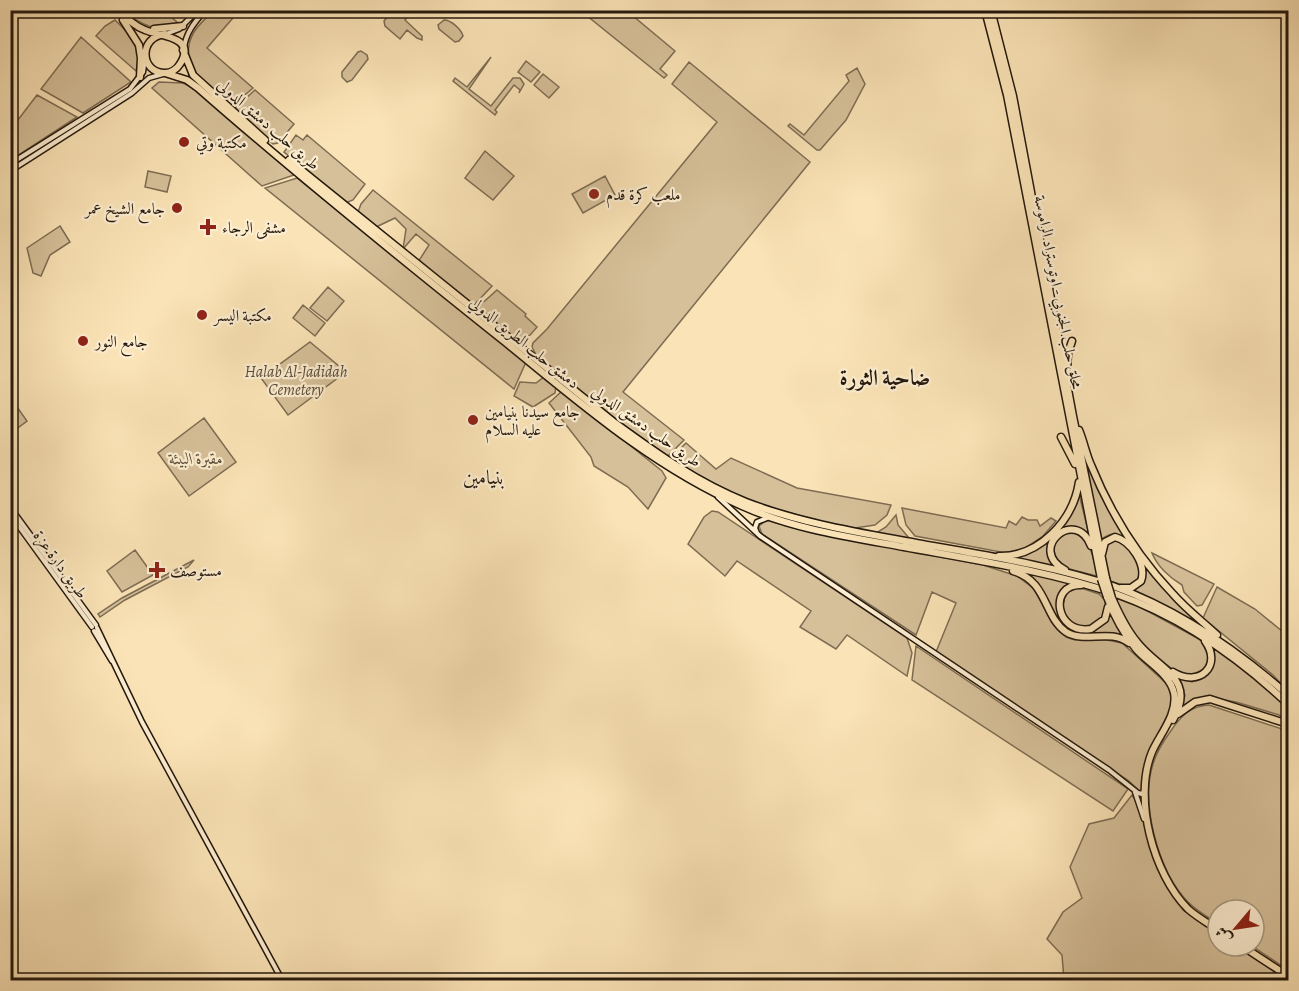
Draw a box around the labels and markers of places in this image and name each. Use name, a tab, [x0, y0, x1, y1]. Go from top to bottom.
place label: مكتبة وتي	[196, 132, 247, 155]
marker: مكتبة وتي	[177, 135, 191, 149]
place label: ملعب كرة قدم	[606, 184, 681, 209]
marker: ملعب كرة قدم	[587, 187, 601, 201]
place label: جامع الشيخ عمر	[83, 198, 165, 224]
marker: جامع الشيخ عمر	[170, 201, 184, 215]
place label: مشفى الرجاء	[222, 217, 286, 239]
marker: مشفى الرجاء	[199, 218, 217, 236]
place label: مكتبة اليسر	[212, 305, 272, 327]
marker: مكتبة اليسر	[195, 308, 209, 322]
place label: جامع النور	[93, 331, 148, 357]
marker: جامع النور	[76, 334, 90, 348]
place label: جامع سيدنا بنيامين عليه السلام	[485, 401, 580, 444]
marker: جامع سيدنا بنيامين عليه السلام	[466, 413, 480, 427]
place label: مستوصف	[170, 560, 222, 582]
marker: مستوصف	[148, 561, 166, 579]

